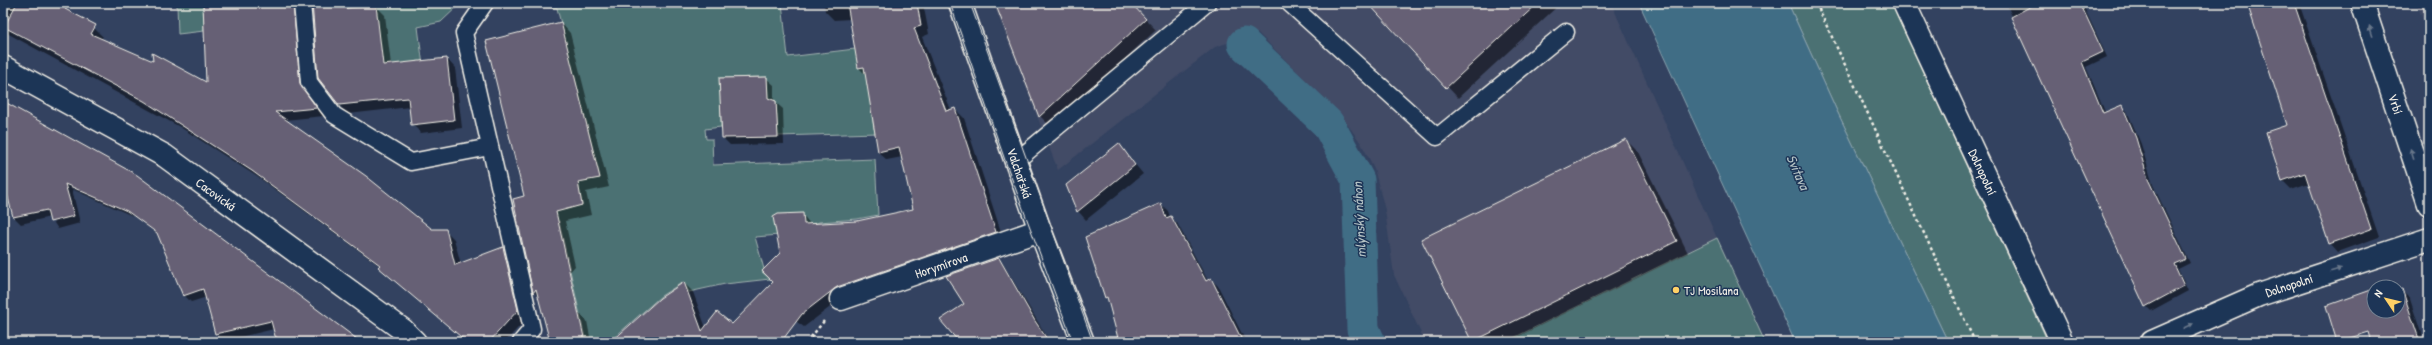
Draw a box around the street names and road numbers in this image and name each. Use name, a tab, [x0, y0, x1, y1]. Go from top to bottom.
street label: Vrbí	[2384, 91, 2408, 117]
street label: Valchařská	[1003, 146, 1037, 200]
street label: Dolnopolní	[1964, 146, 2002, 198]
street label: Cacovická	[192, 173, 240, 215]
street label: Horymírova	[912, 248, 970, 282]
street label: Dolnopolní	[2263, 269, 2315, 301]

